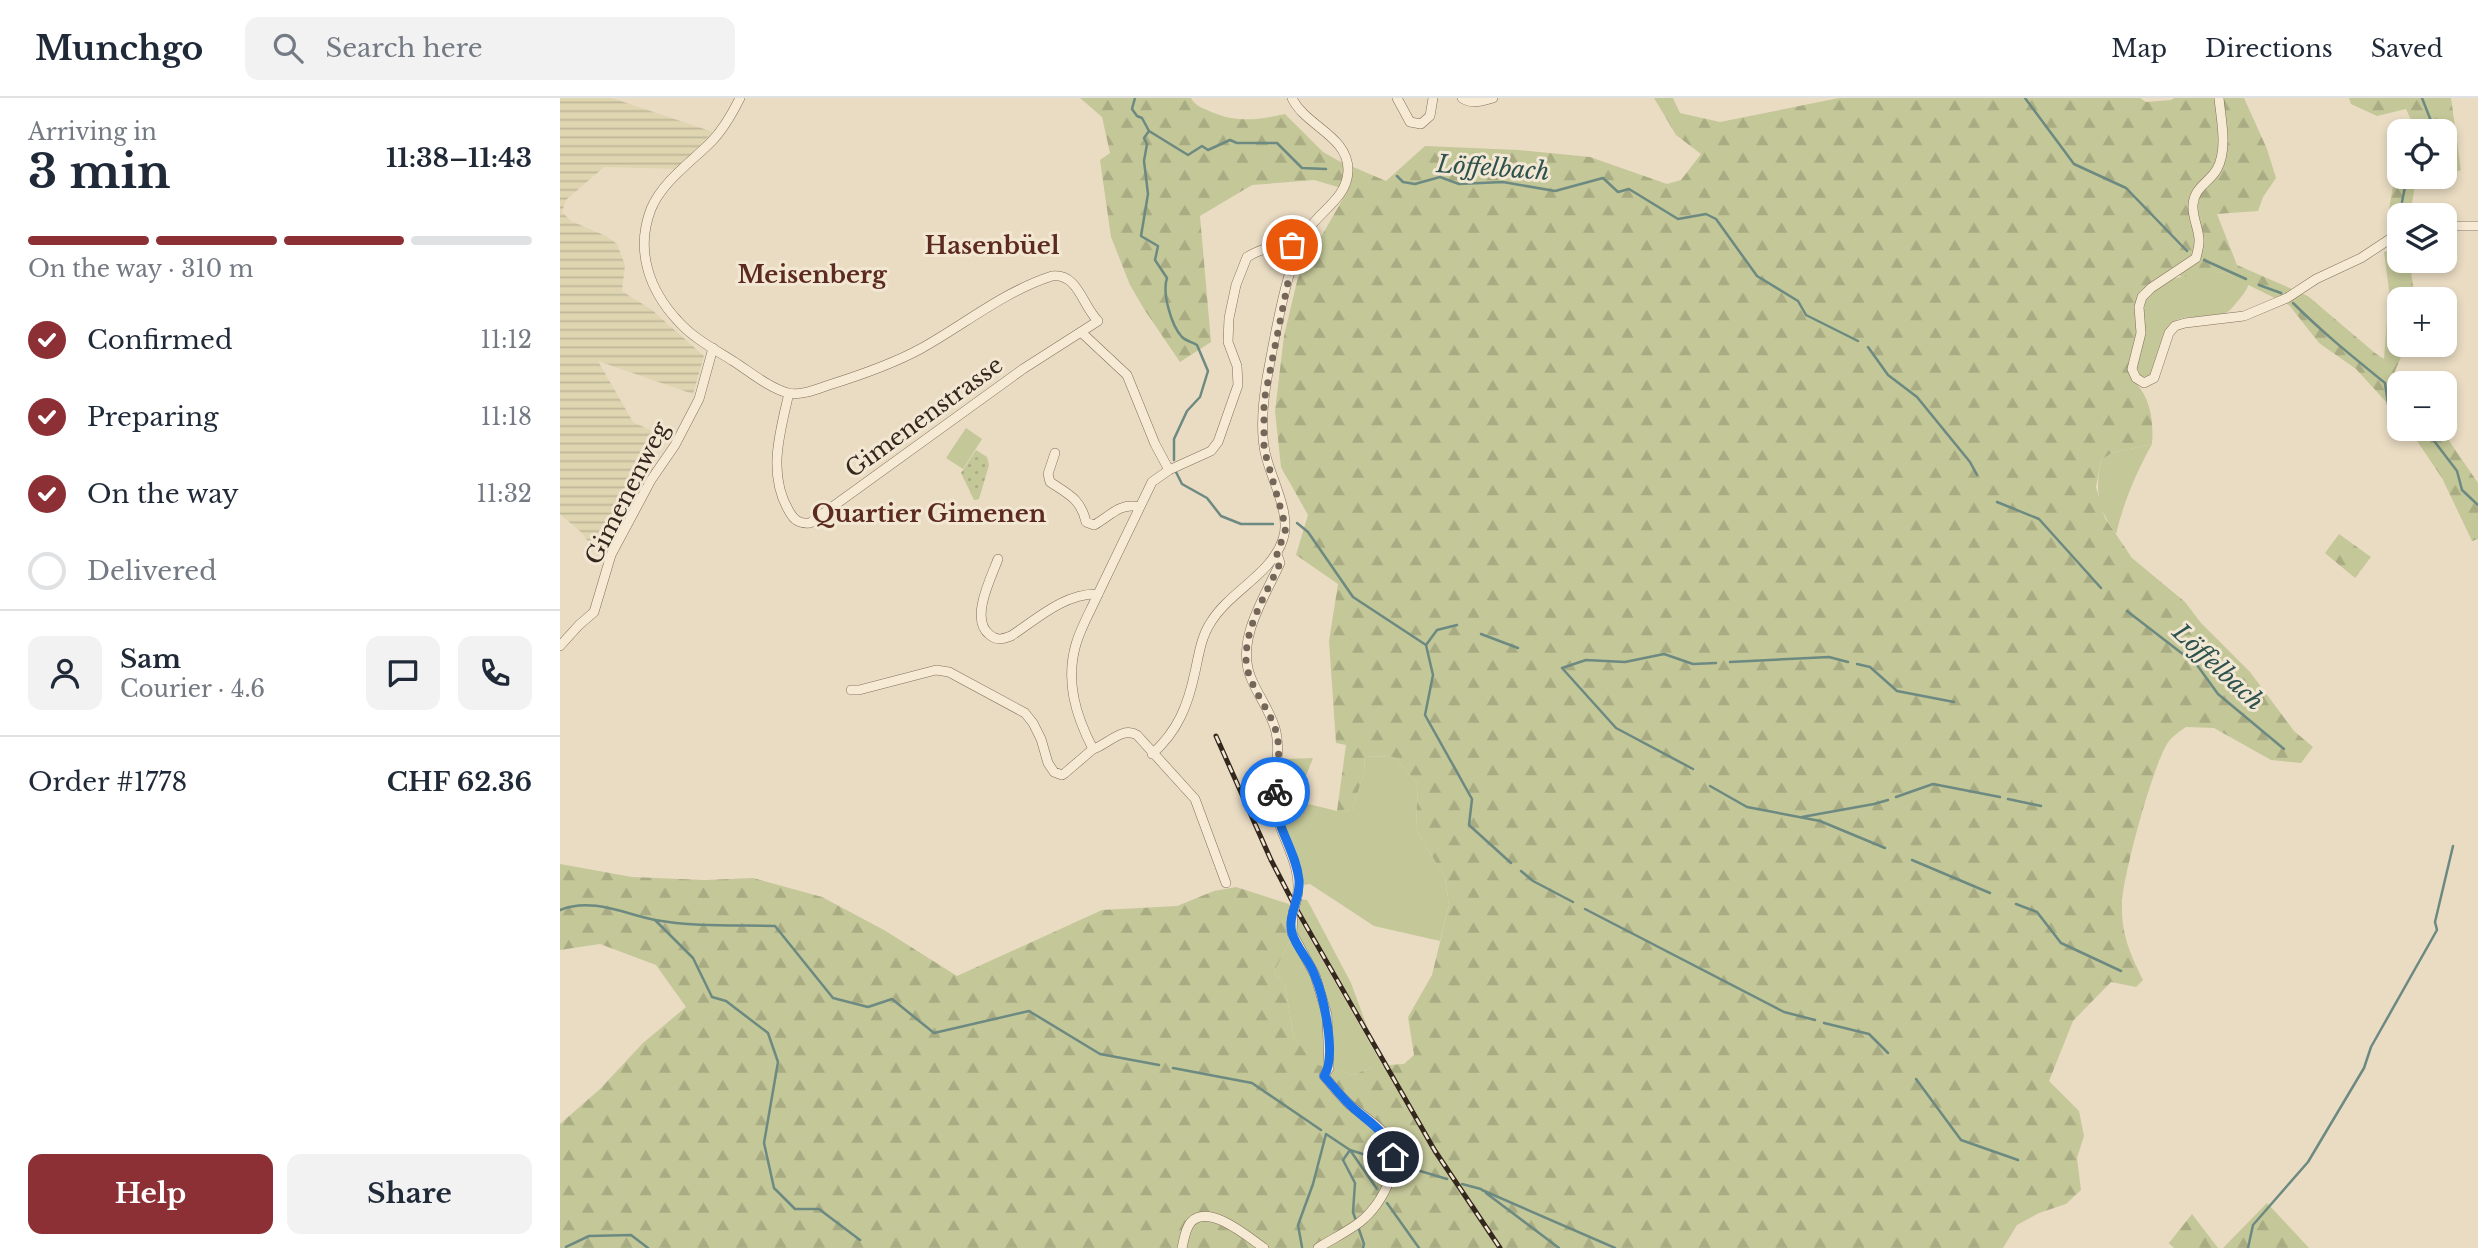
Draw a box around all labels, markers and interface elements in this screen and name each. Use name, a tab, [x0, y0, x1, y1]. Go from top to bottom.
search box	[245, 17, 735, 80]
text: Munchgo	[35, 28, 203, 69]
icon: search	[269, 29, 307, 67]
text: Search here	[325, 32, 483, 64]
text: Map	[2111, 34, 2167, 63]
text: Directions	[2205, 34, 2333, 63]
text: Saved	[2371, 34, 2443, 63]
text: Arriving in	[28, 118, 157, 146]
map controls	[2387, 119, 2457, 441]
button: locate	[2387, 119, 2457, 189]
text: 11:38–11:43	[386, 142, 532, 174]
text: 3 min	[28, 143, 170, 200]
water label: Löffelbach	[1434, 149, 1551, 186]
button: layers	[2387, 203, 2457, 273]
pin	[1262, 215, 1322, 275]
icon: bag	[1273, 226, 1311, 264]
district label: Hasenbüel	[925, 231, 1060, 260]
text: On the way · 310 m	[28, 255, 253, 283]
district label: Meisenberg	[737, 260, 888, 289]
button: +	[2387, 287, 2457, 357]
icon: check	[28, 321, 66, 359]
text: Confirmed	[87, 324, 232, 356]
text: 11:12	[481, 326, 532, 354]
street label: Gimenenstrasse	[840, 351, 1008, 483]
button: −	[2387, 371, 2457, 441]
icon: check	[28, 398, 66, 436]
text: Preparing	[87, 401, 219, 433]
text: 11:18	[481, 403, 532, 431]
street label: Gimenenweg	[579, 417, 675, 569]
icon: check	[28, 475, 66, 513]
text: On the way	[87, 478, 239, 510]
text: 11:32	[477, 480, 532, 508]
district label: Quartier Gimenen	[812, 499, 1047, 528]
text: Delivered	[87, 555, 217, 587]
water label: Löffelbach	[2166, 617, 2270, 716]
button: person	[28, 636, 102, 710]
button: chat	[366, 636, 440, 710]
button: phone	[458, 636, 532, 710]
text: Sam	[120, 643, 181, 675]
text: Courier · 4.6	[120, 675, 265, 703]
courier	[1240, 757, 1310, 827]
text: Order #1778	[28, 766, 187, 798]
text: CHF 62.36	[387, 766, 532, 798]
icon: bike	[1256, 773, 1294, 811]
pin	[1363, 1127, 1423, 1187]
icon: home	[1374, 1138, 1412, 1176]
button: Help	[28, 1154, 273, 1234]
button: Share	[287, 1154, 532, 1234]

